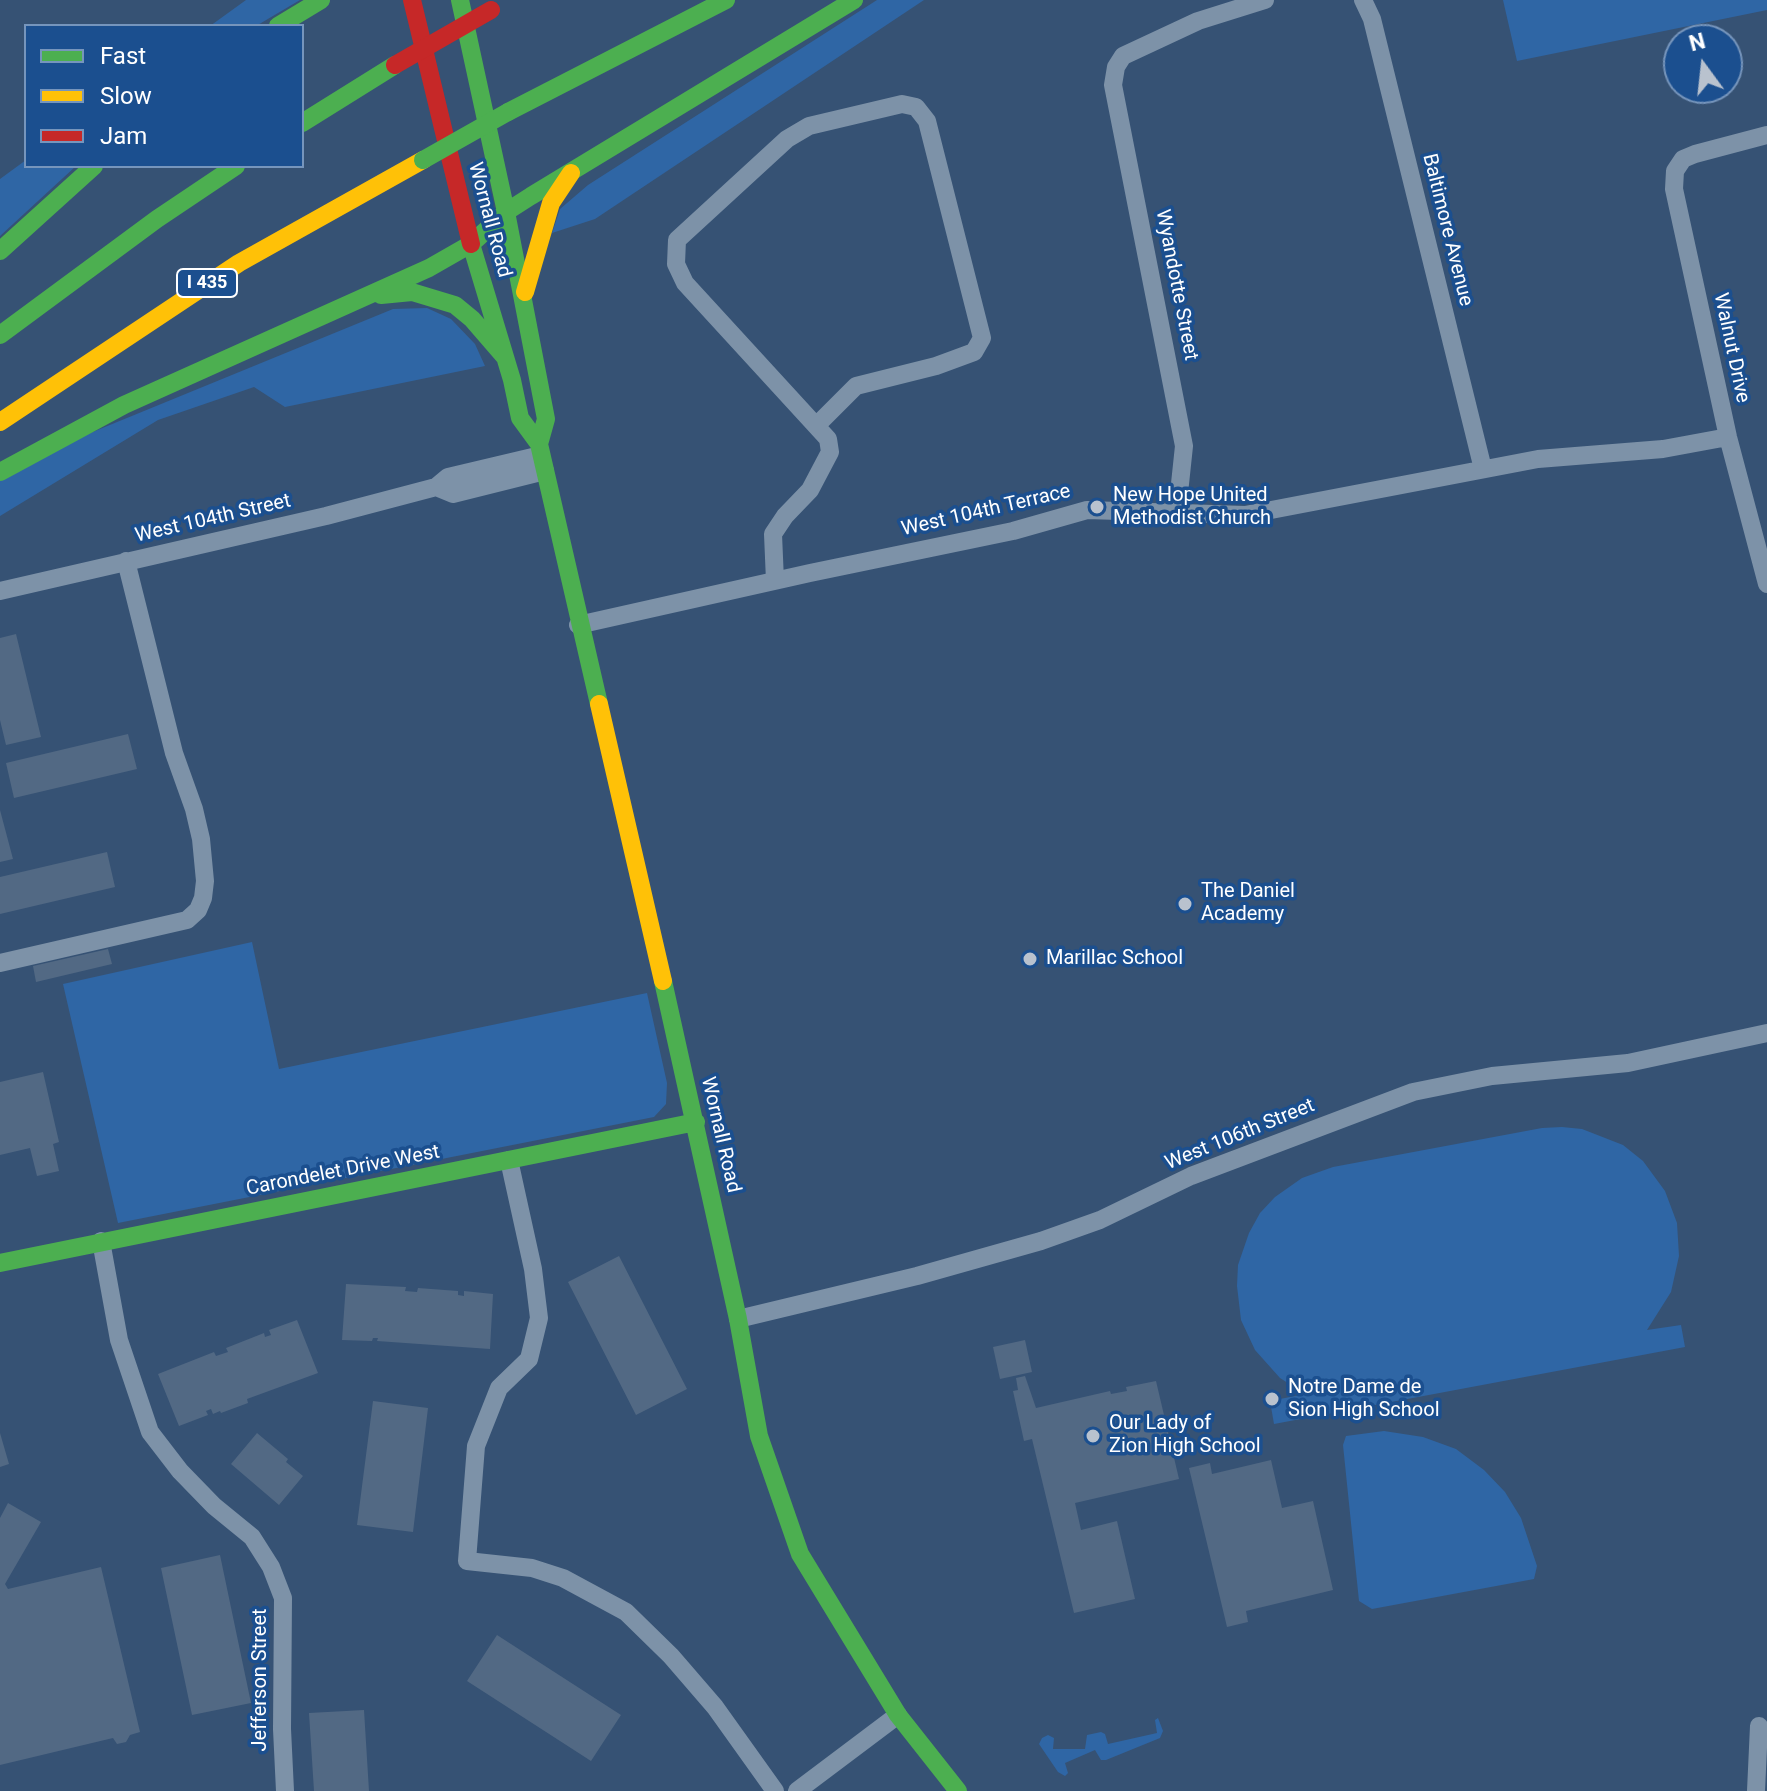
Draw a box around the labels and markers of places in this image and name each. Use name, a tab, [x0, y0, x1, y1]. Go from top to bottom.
place label: New Hope United Methodist Church	[1113, 484, 1271, 531]
marker: New Hope United Methodist Church	[1088, 498, 1106, 516]
place label: The Daniel Academy	[1201, 880, 1295, 927]
marker: The Daniel Academy	[1176, 895, 1194, 913]
place label: Marillac School	[1046, 947, 1183, 971]
marker: Marillac School	[1021, 950, 1039, 968]
place label: Notre Dame de Sion High School	[1288, 1376, 1440, 1423]
marker: Notre Dame de Sion High School	[1263, 1390, 1281, 1408]
place label: Our Lady of Zion High School	[1109, 1412, 1261, 1459]
marker: Our Lady of Zion High School	[1084, 1427, 1102, 1445]

